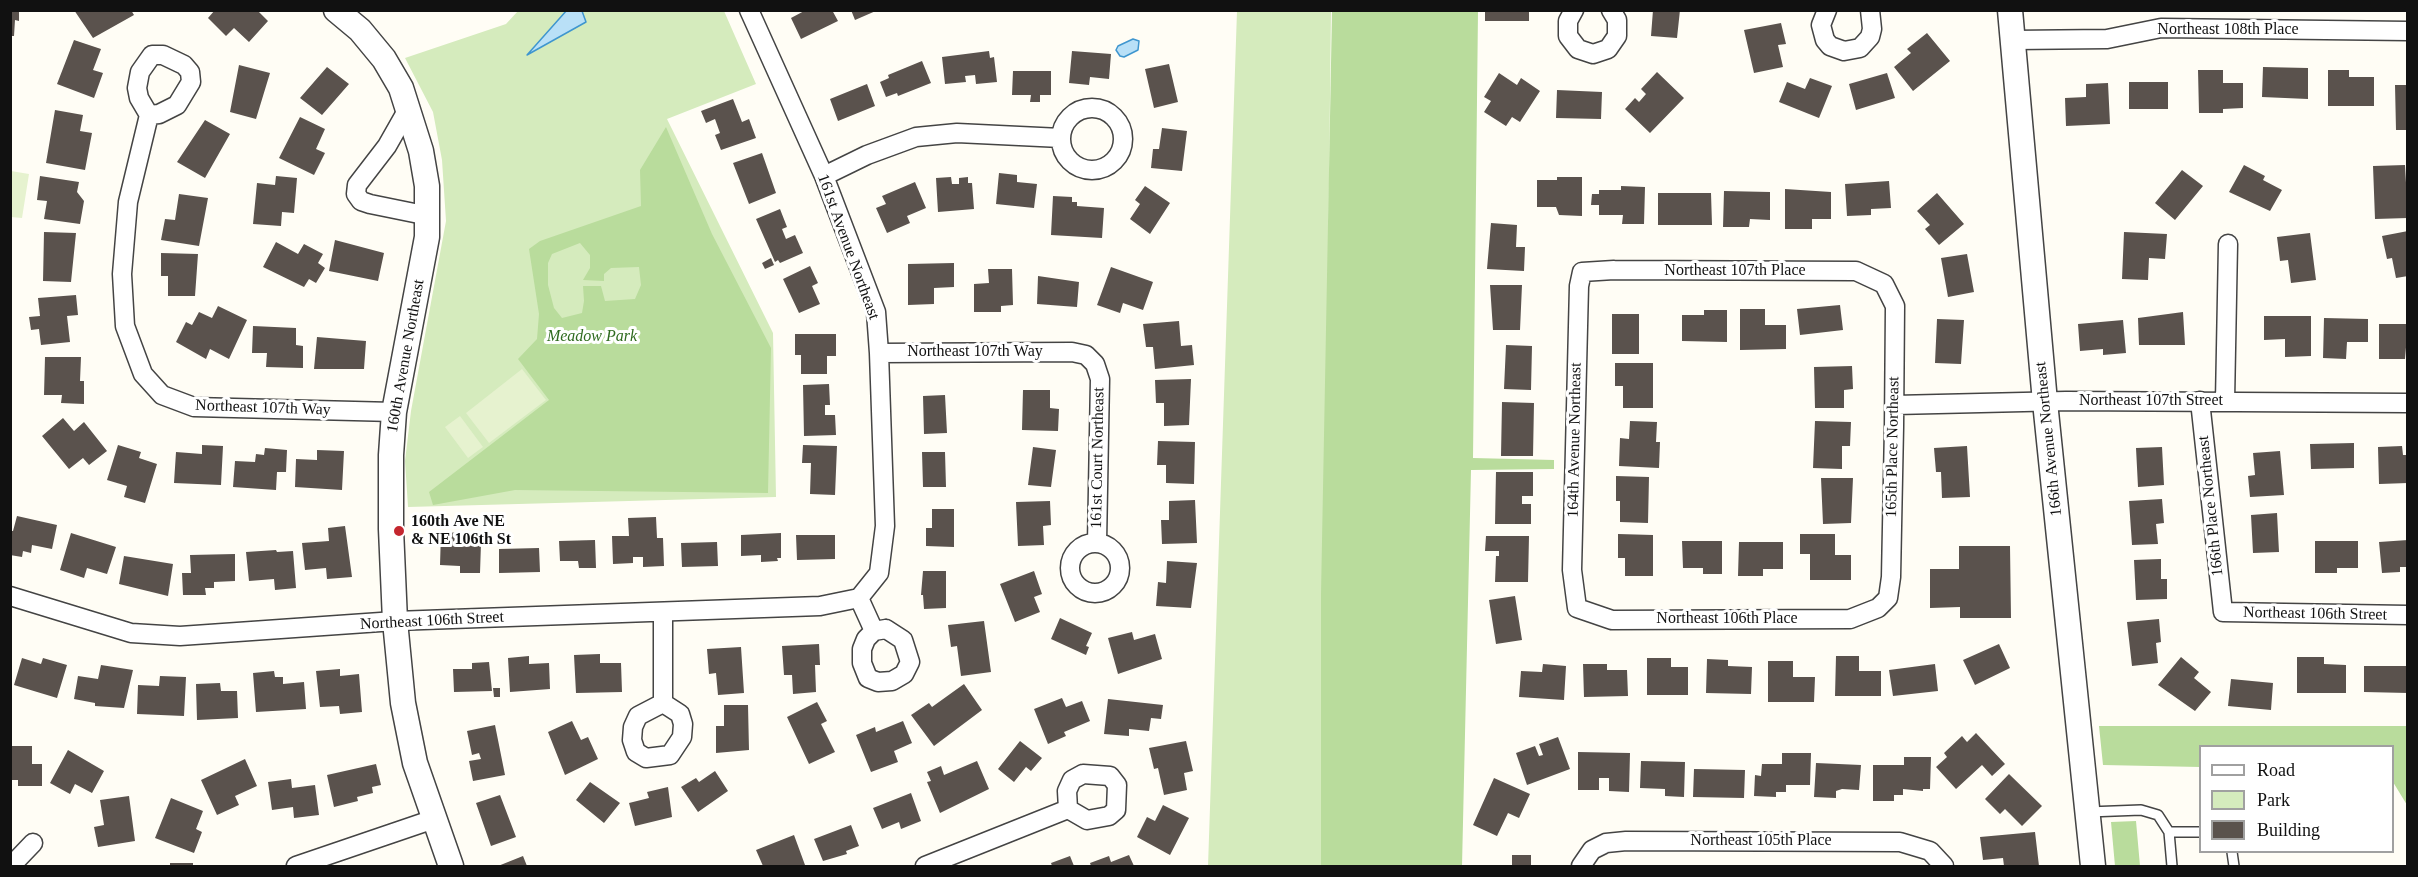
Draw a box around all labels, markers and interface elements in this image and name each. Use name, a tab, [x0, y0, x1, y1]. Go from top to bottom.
street label: Northeast 108th Place	[2157, 20, 2299, 40]
street label: 161st Avenue Northeast	[813, 172, 883, 322]
street label: Northeast 107th Place	[1664, 261, 1806, 281]
street label: 160th Avenue Northeast	[383, 278, 429, 434]
park label: Meadow Park	[547, 327, 637, 347]
street label: Northeast 107th Way	[907, 342, 1043, 362]
street label: 166th Avenue Northeast	[2031, 361, 2067, 517]
street label: 164th Avenue Northeast	[1564, 362, 1586, 518]
street label: 165th Place Northeast	[1882, 376, 1904, 518]
street label: 161st Court Northeast	[1087, 387, 1109, 529]
street label: Northeast 107th Street	[2079, 391, 2223, 411]
street label: Northeast 107th Way	[195, 396, 331, 420]
street label: 166th Place Northeast	[2194, 435, 2228, 577]
place label: 160th Ave NE & NE 106th St	[411, 512, 511, 550]
marker: 160th Ave NE & NE 106th St	[392, 524, 406, 538]
street label: Northeast 106th Street	[2243, 603, 2387, 625]
street label: Northeast 106th Street	[360, 608, 504, 634]
street label: Northeast 106th Place	[1656, 609, 1798, 629]
legend	[2199, 745, 2394, 853]
text: Road	[2257, 760, 2295, 780]
text: Park	[2257, 790, 2290, 810]
text: Building	[2257, 820, 2320, 840]
street label: Northeast 105th Place	[1690, 831, 1832, 851]

